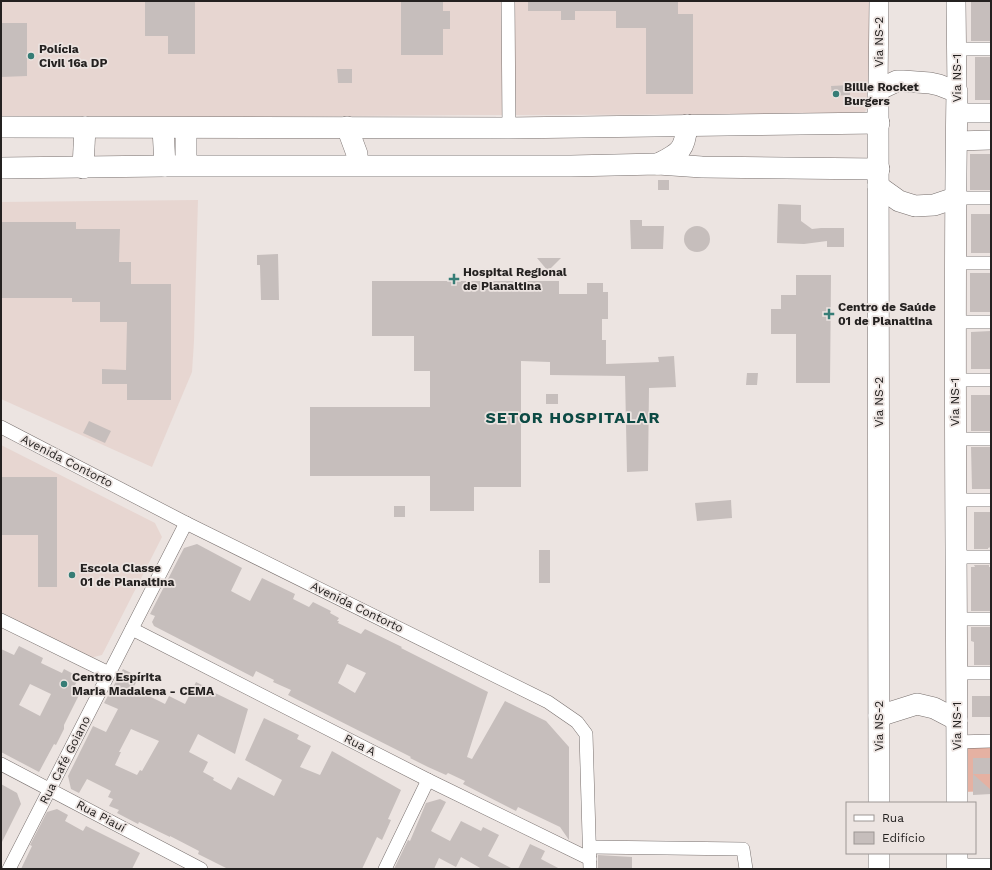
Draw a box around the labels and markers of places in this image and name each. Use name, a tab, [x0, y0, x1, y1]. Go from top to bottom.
place label: Polícia Civil 16a DP	[39, 42, 107, 70]
marker: Polícia Civil 16a DP	[26, 51, 36, 61]
place label: Billie Rocket Burgers	[844, 80, 920, 108]
marker: Billie Rocket Burgers	[831, 89, 841, 99]
place label: Hospital Regional de Planaltina	[463, 265, 567, 293]
marker: Hospital Regional de Planaltina	[448, 273, 460, 285]
place label: Centro de Saúde 01 de Planaltina	[838, 300, 936, 328]
marker: Centro de Saúde 01 de Planaltina	[823, 308, 835, 320]
place label: Escola Classe 01 de Planaltina	[80, 561, 175, 589]
marker: Escola Classe 01 de Planaltina	[67, 570, 77, 580]
place label: Centro Espírita Maria Madalena - CEMA	[72, 670, 215, 698]
marker: Centro Espírita Maria Madalena - CEMA	[59, 679, 69, 689]

